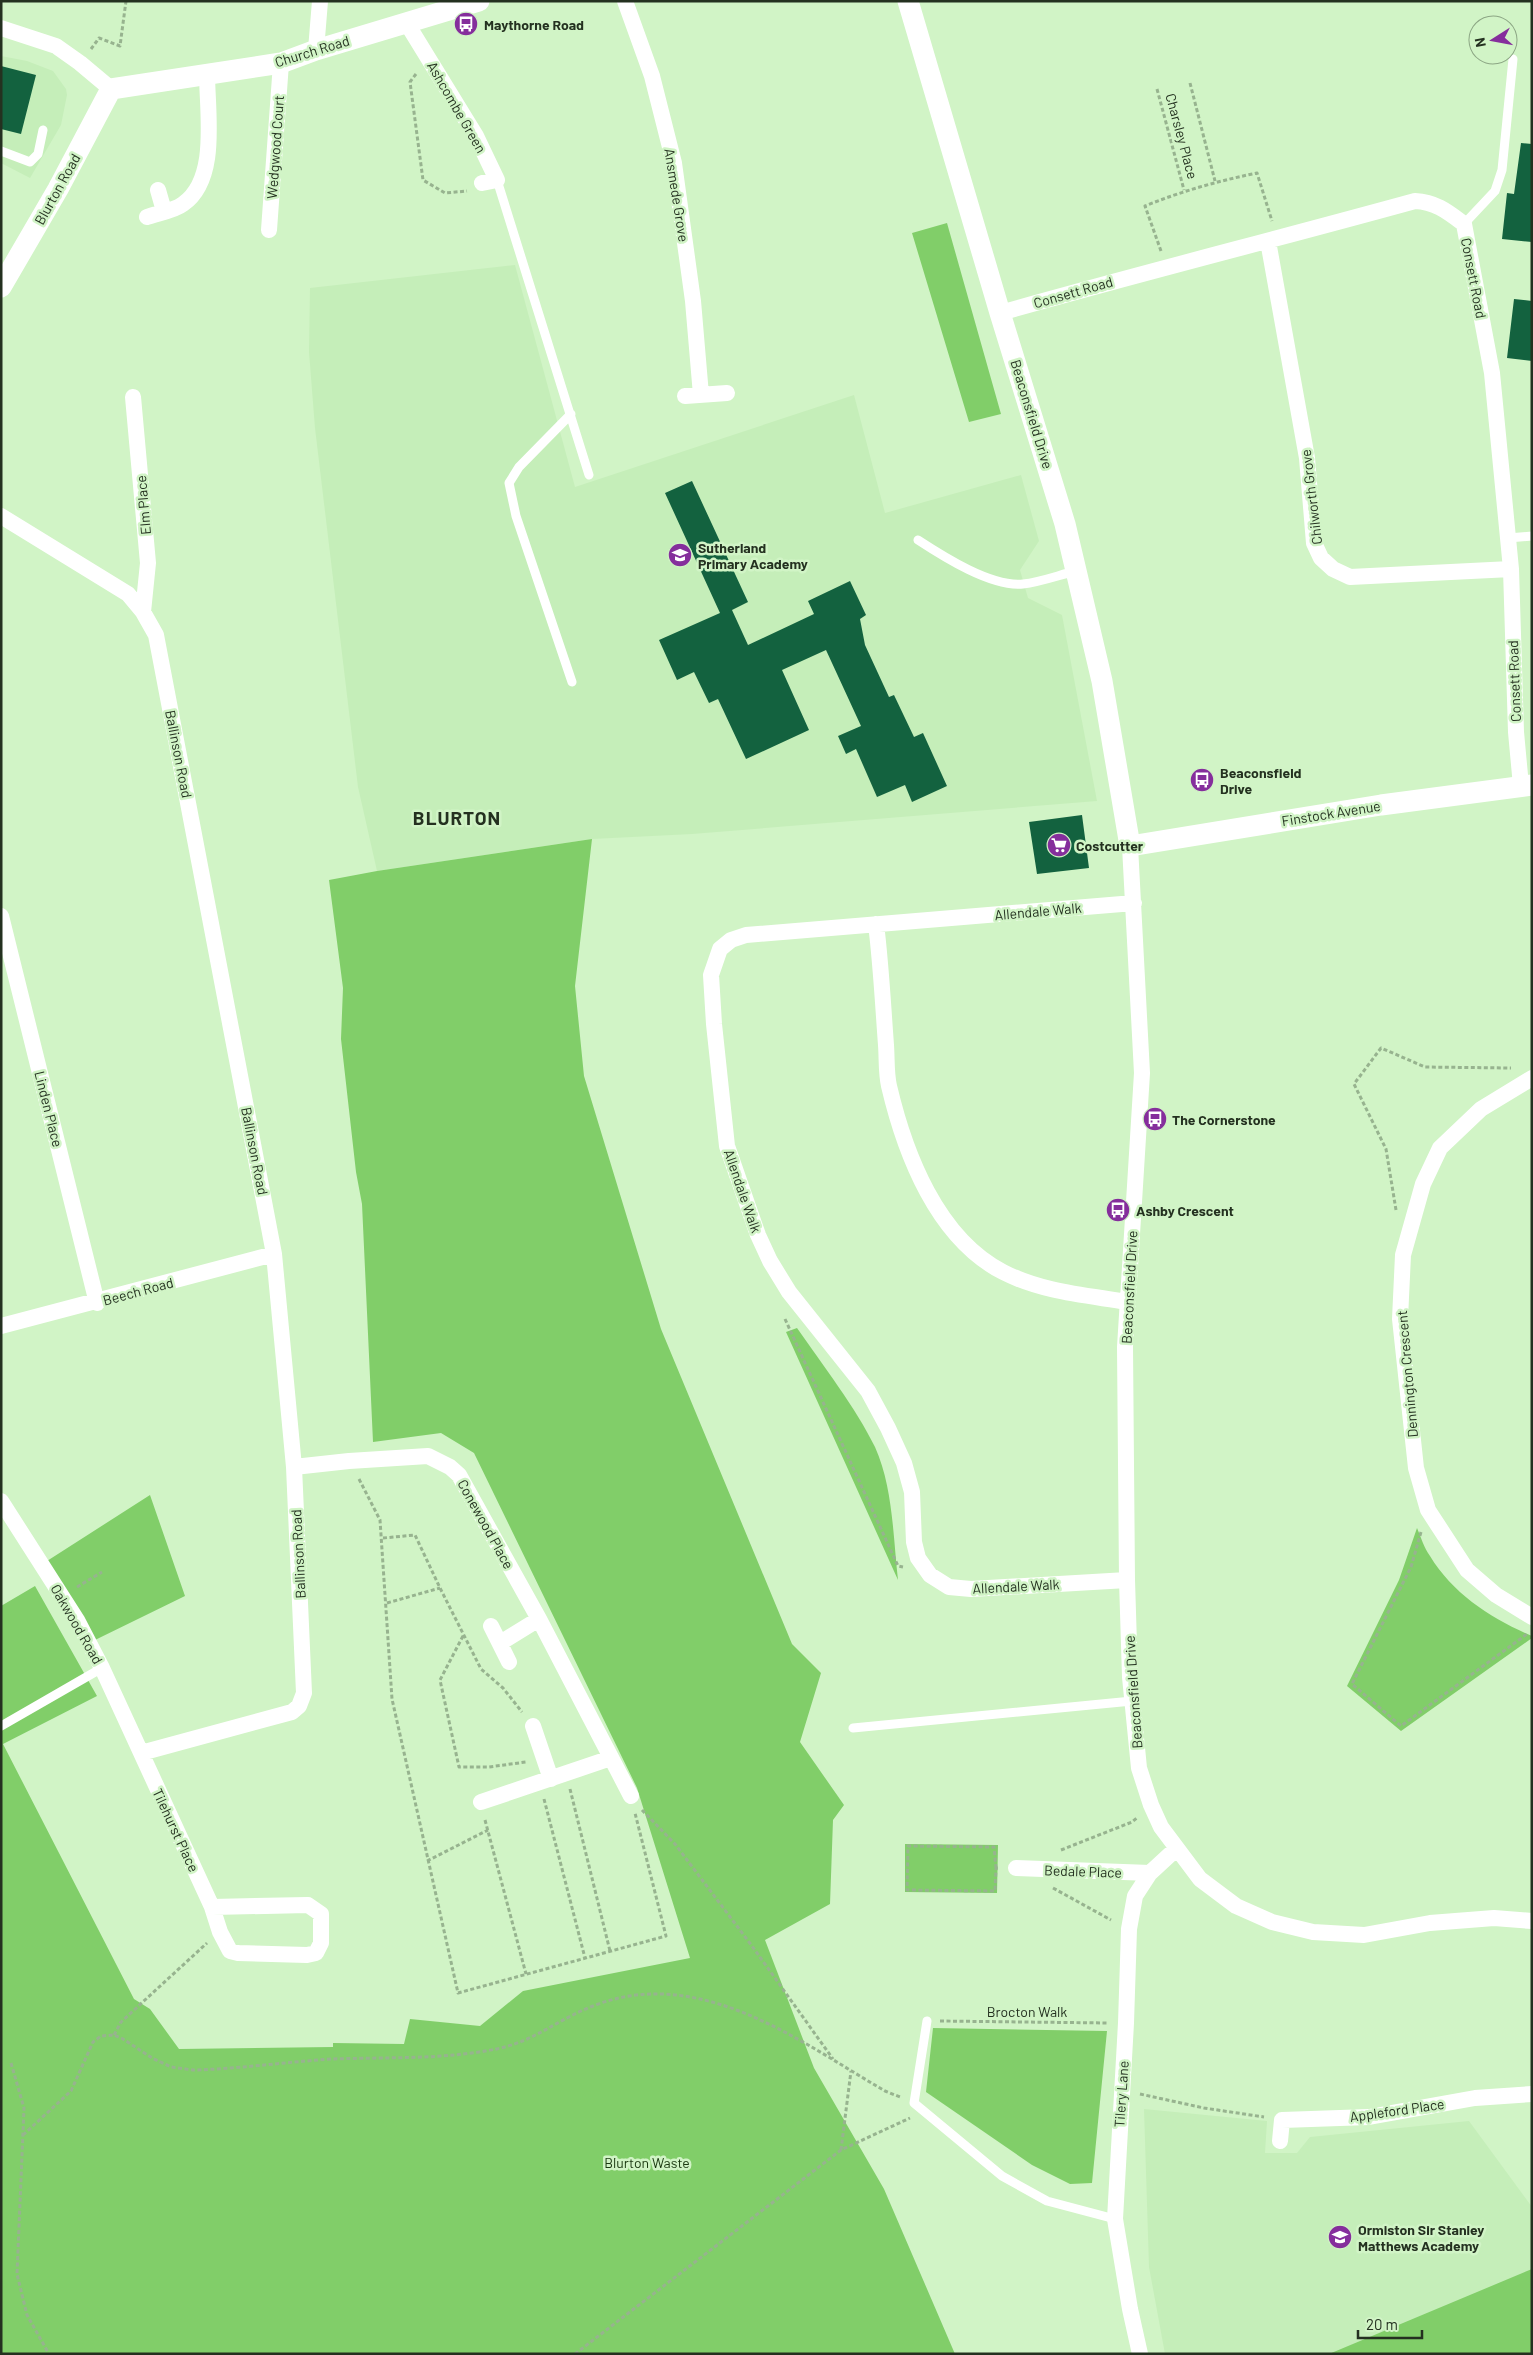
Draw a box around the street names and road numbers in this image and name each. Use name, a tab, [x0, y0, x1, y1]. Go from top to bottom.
street label: Church Road	[273, 32, 351, 70]
street label: Ashcombe Green	[424, 58, 490, 156]
street label: Charsley Place	[1162, 91, 1202, 181]
street label: Wedgwood Court	[263, 95, 287, 199]
street label: Ansmede Grove	[661, 147, 693, 243]
street label: Blurton Road	[31, 150, 83, 228]
street label: Consett Road	[1458, 236, 1490, 320]
street label: Consett Road	[1031, 273, 1115, 311]
street label: Beaconsfield Drive	[1007, 357, 1057, 471]
street label: Chilworth Grove	[1297, 448, 1325, 546]
street label: Elm Place	[132, 475, 154, 535]
street label: Consett Road	[1504, 640, 1524, 722]
street label: Ballinson Road	[162, 709, 196, 799]
street label: Finstock Avenue	[1280, 797, 1382, 829]
street label: Allendale Walk	[994, 899, 1082, 923]
street label: Linden Place	[31, 1069, 67, 1149]
street label: Ballinson Road	[238, 1106, 272, 1196]
street label: Allendale Walk	[721, 1147, 765, 1235]
street label: Beaconsfield Drive	[1118, 1230, 1140, 1344]
street label: Beech Road	[101, 1273, 175, 1309]
street label: Dennington Crescent	[1393, 1310, 1421, 1438]
street label: Conewood Place	[454, 1476, 518, 1572]
street label: Ballinson Road	[287, 1509, 309, 1599]
street label: Allendale Walk	[972, 1575, 1060, 1597]
street label: Oakwood Road	[47, 1581, 107, 1667]
street label: Beaconsfield Drive	[1121, 1635, 1145, 1749]
street label: Tilehurst Place	[149, 1786, 203, 1874]
street label: Bedale Place	[1044, 1861, 1122, 1881]
street label: Brocton Walk	[987, 2003, 1067, 2020]
street label: Tilery Lane	[1110, 2060, 1132, 2128]
street label: Appleford Place	[1349, 2095, 1445, 2125]

